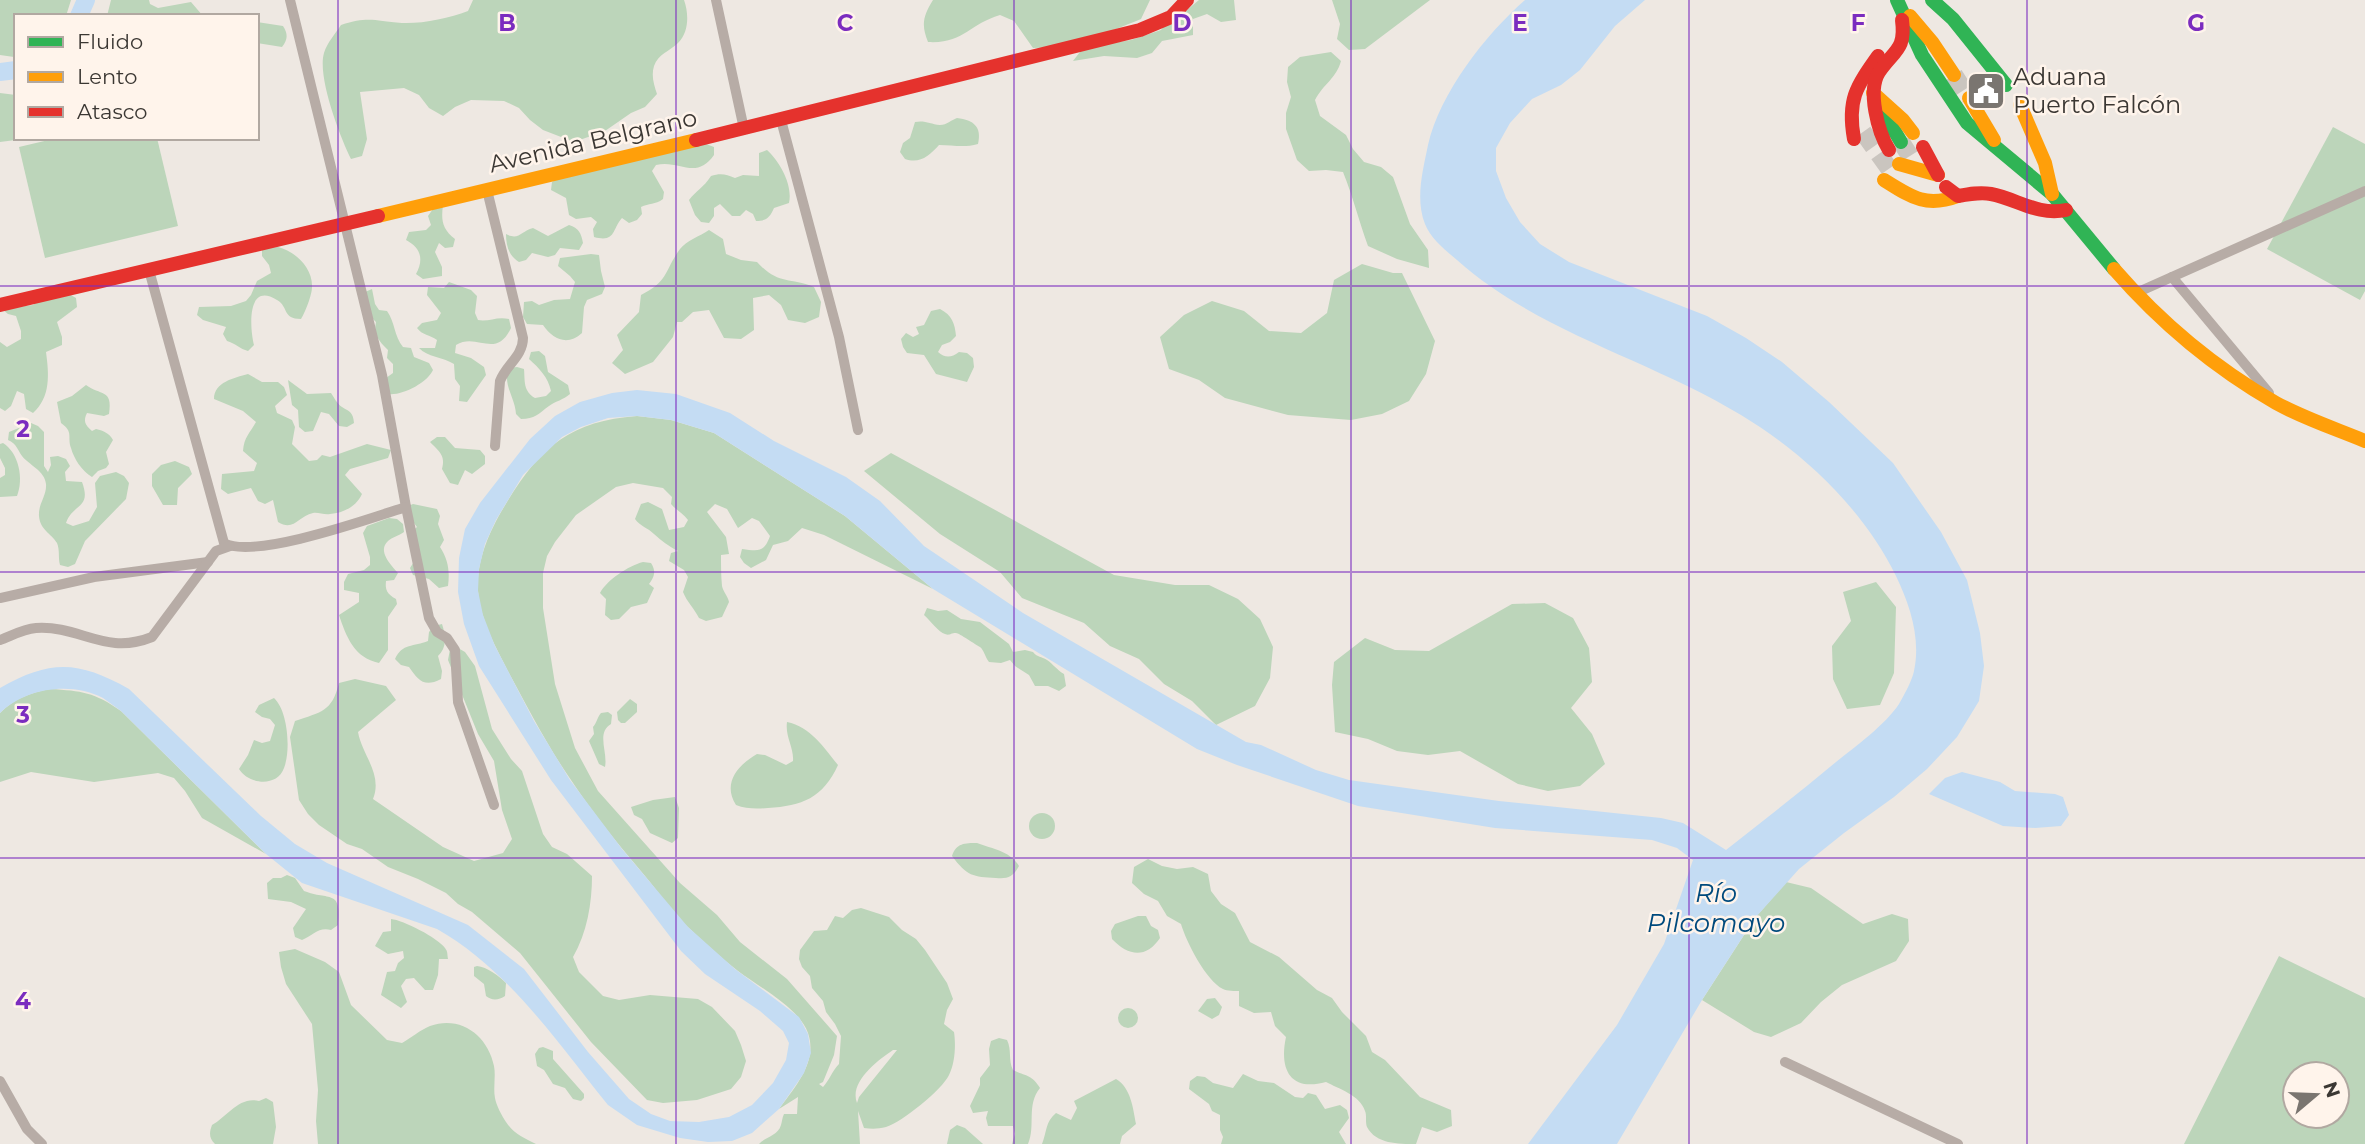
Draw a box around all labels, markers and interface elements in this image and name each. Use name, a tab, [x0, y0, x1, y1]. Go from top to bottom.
text: B	[498, 9, 516, 37]
text: C	[837, 9, 854, 37]
text: D	[1173, 9, 1192, 37]
text: E	[1512, 9, 1528, 37]
text: F	[1851, 9, 1866, 37]
text: G	[2187, 9, 2205, 37]
legend	[14, 14, 259, 140]
text: Fluido	[77, 29, 143, 54]
place label: Aduana Puerto Falcón	[2013, 62, 2181, 119]
text: Lento	[77, 64, 137, 89]
public building icon: Aduana Puerto Falcón	[1965, 70, 2007, 112]
text: Atasco	[77, 99, 148, 124]
street label: Avenida Belgrano	[486, 102, 700, 179]
text: 2	[16, 415, 30, 443]
text: 3	[15, 701, 30, 729]
water label: Río Pilcomayo	[1647, 877, 1785, 939]
text: 4	[15, 987, 31, 1015]
north arrow	[2281, 1060, 2351, 1130]
text: N	[2318, 1079, 2345, 1101]

